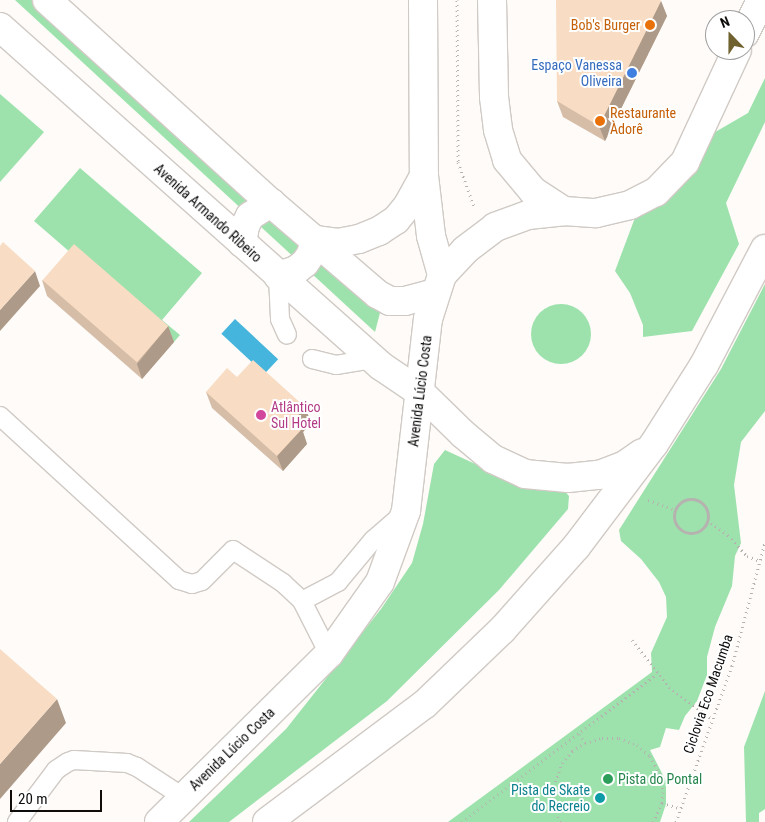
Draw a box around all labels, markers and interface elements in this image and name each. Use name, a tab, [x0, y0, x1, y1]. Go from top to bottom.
north arrow	[705, 10, 755, 60]
text: N	[718, 13, 732, 31]
place label: Bob's Burger	[571, 17, 640, 33]
marker: Bob's Burger	[644, 19, 656, 31]
place label: Espaço Vanessa Oliveira	[531, 57, 622, 90]
marker: Espaço Vanessa Oliveira	[626, 67, 638, 79]
place label: Restaurante Àdorê	[610, 105, 676, 138]
marker: Restaurante Àdorê	[594, 115, 606, 127]
street label: Avenida Armando Ribeiro	[151, 160, 265, 266]
street label: Avenida Lúcio Costa	[405, 334, 435, 448]
place label: Atlântico Sul Hotel	[271, 399, 321, 432]
marker: Atlântico Sul Hotel	[255, 409, 267, 421]
street label: Ciclovia Eco Macumba	[680, 632, 736, 756]
street label: Avenida Lúcio Costa	[186, 704, 278, 794]
place label: Pista do Pontal	[618, 771, 702, 787]
marker: Pista do Pontal	[602, 773, 614, 785]
scale bar	[12, 780, 105, 812]
place label: Pista de Skate do Recreio	[511, 782, 590, 814]
text: 20 m	[18, 790, 48, 808]
marker: Pista de Skate do Recreio	[594, 792, 606, 804]

